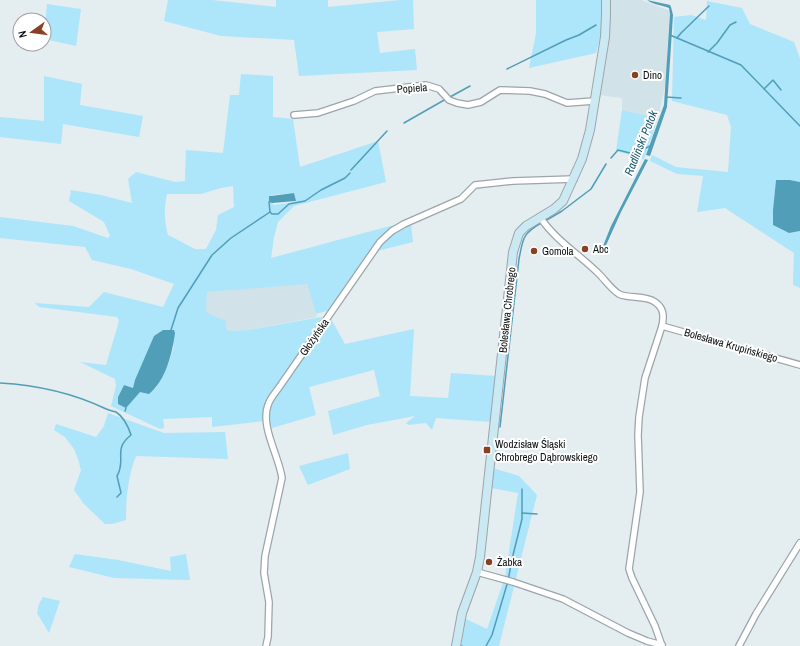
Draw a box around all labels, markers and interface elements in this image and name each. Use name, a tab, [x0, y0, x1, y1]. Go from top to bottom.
north arrow	[12, 12, 52, 52]
text: N	[15, 30, 30, 39]
place label: Dino	[643, 68, 662, 82]
marker: Dino	[630, 70, 640, 80]
street label: Popiela	[396, 80, 428, 96]
water label: Radliński Potok	[621, 107, 662, 178]
place label: Abc	[592, 242, 609, 256]
place label: Gomola	[542, 244, 574, 258]
marker: Abc	[580, 244, 590, 254]
marker: Gomola	[529, 246, 539, 256]
street label: Bolesława Chrobrego	[496, 266, 518, 354]
street label: Głożyńska	[296, 316, 332, 358]
street label: Bolesława Krupińskiego	[683, 325, 779, 365]
place label: Wodzisław Śląski Chrobrego Dąbrowskiego	[495, 437, 598, 464]
marker: Wodzisław Śląski Chrobrego Dąbrowskiego	[482, 445, 492, 455]
place label: Żabka	[497, 555, 522, 569]
marker: Żabka	[484, 557, 494, 567]

